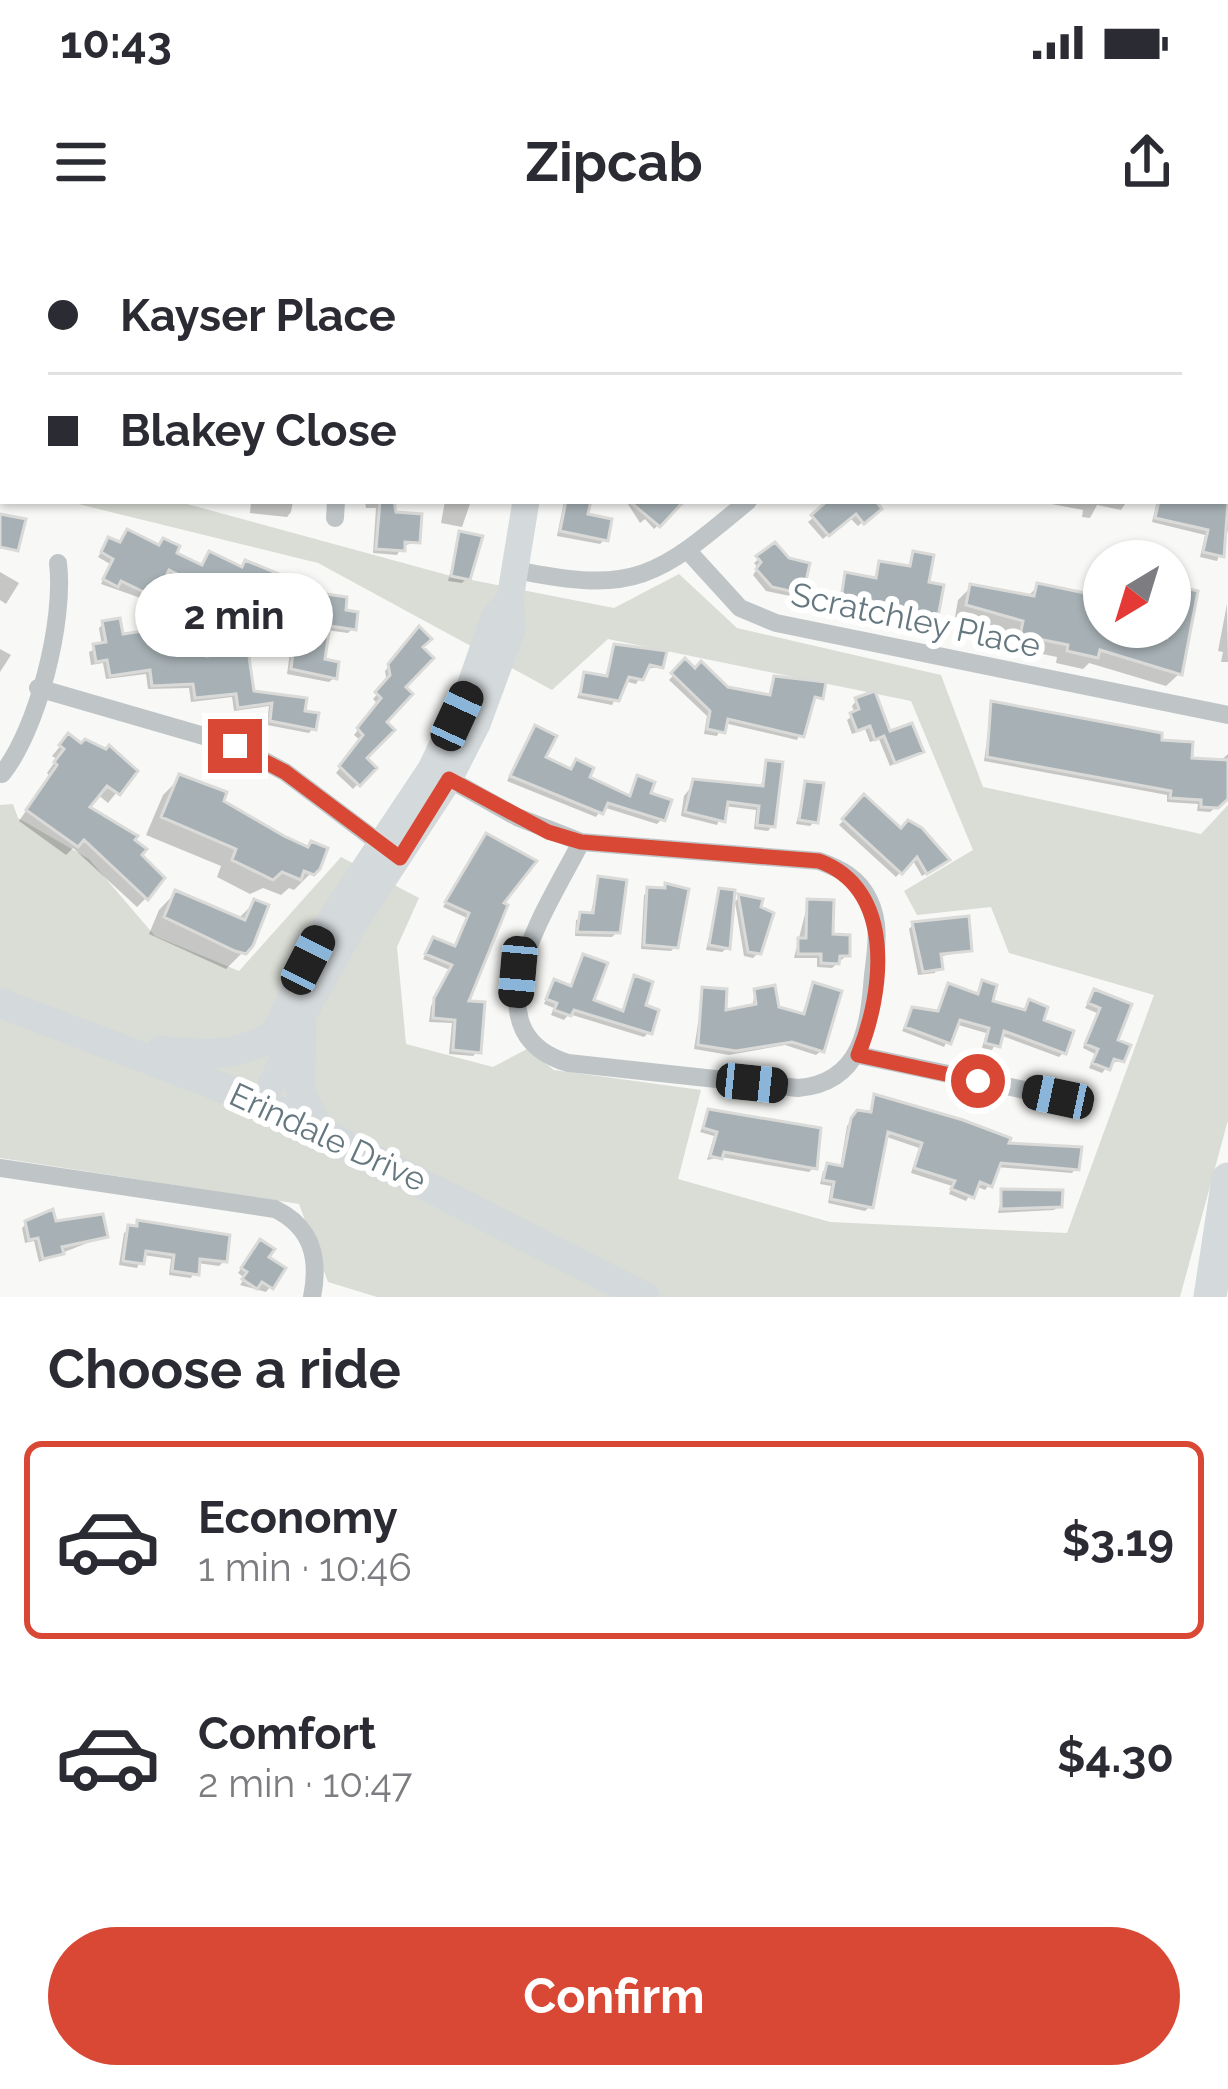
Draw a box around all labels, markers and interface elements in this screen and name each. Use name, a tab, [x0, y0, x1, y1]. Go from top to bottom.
text: 10:43	[60, 16, 172, 69]
icon: menu	[48, 129, 114, 195]
icon: share	[1114, 129, 1180, 195]
text: Zipcab	[525, 130, 703, 194]
text: Kayser Place	[120, 289, 396, 342]
text: Blakey Close	[120, 404, 397, 457]
north arrow	[1083, 540, 1191, 648]
map controls	[1083, 540, 1191, 648]
callout: 2 min	[136, 572, 334, 656]
street label: Scratchley Place	[788, 575, 1044, 665]
text: 2 min	[183, 592, 285, 638]
car	[425, 676, 489, 756]
route end	[208, 719, 262, 773]
car	[276, 920, 340, 1000]
car	[497, 935, 539, 1009]
route start	[951, 1054, 1005, 1108]
car	[714, 1061, 790, 1105]
car	[1019, 1072, 1097, 1122]
street label: Erindale Drive	[224, 1075, 432, 1199]
text: Choose a ride	[48, 1337, 401, 1401]
icon: car	[54, 1486, 162, 1594]
text: Economy	[198, 1491, 398, 1544]
text: $3.19	[1062, 1514, 1174, 1567]
text: 1 min · 10:46	[198, 1544, 412, 1590]
icon: car	[54, 1702, 162, 1810]
text: Comfort	[198, 1707, 376, 1760]
text: $4.30	[1057, 1730, 1174, 1783]
text: 2 min · 10:47	[198, 1760, 412, 1806]
button: Confirm	[48, 1927, 1180, 2065]

